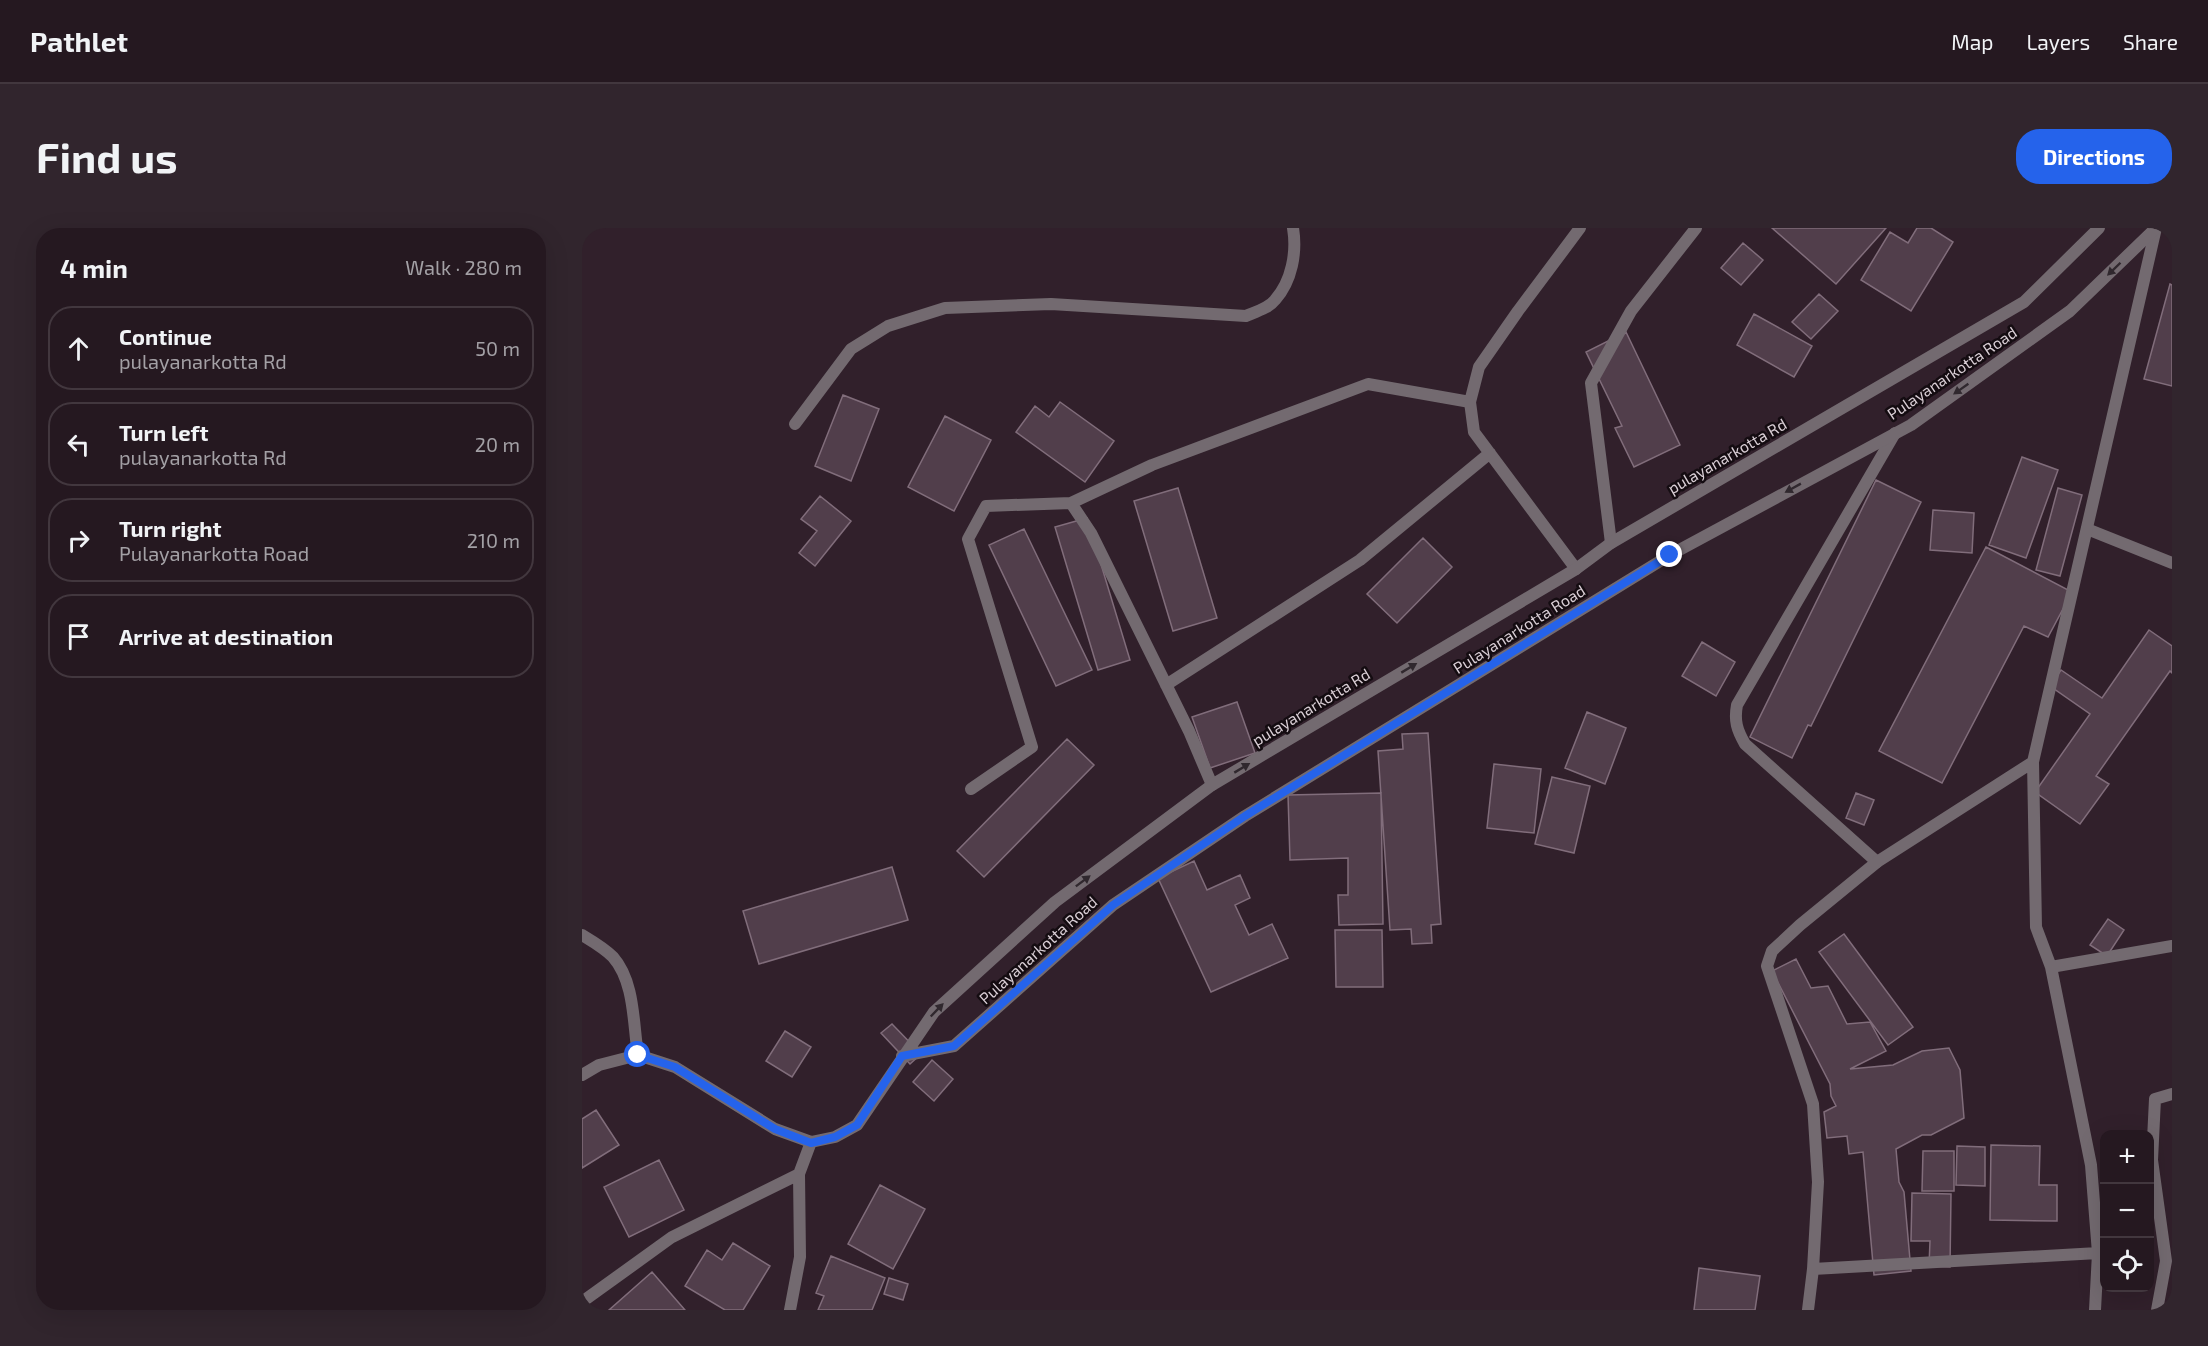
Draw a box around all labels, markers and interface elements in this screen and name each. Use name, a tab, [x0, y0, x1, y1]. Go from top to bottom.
text: Pathlet	[30, 24, 128, 58]
text: Map	[1951, 29, 1993, 54]
text: Layers	[2026, 29, 2090, 54]
text: Share	[2123, 29, 2178, 54]
button: Directions	[2016, 129, 2172, 184]
text: Find us	[36, 131, 178, 181]
text: 4 min	[60, 252, 128, 283]
text: Walk · 280 m	[405, 255, 522, 279]
one-way arrow	[2107, 261, 2121, 275]
street label: Pulayanarkotta Road	[1883, 322, 2020, 423]
text: Continue	[119, 323, 212, 349]
icon: ahead	[62, 332, 95, 365]
text: 50 m	[475, 336, 520, 360]
text: pulayanarkotta Rd	[119, 349, 287, 373]
one-way arrow	[1953, 383, 1969, 395]
street label: pulayanarkotta Rd	[1664, 414, 1790, 497]
text: Turn left	[119, 419, 208, 445]
icon: left	[62, 428, 95, 461]
text: 20 m	[475, 432, 520, 456]
text: pulayanarkotta Rd	[119, 445, 287, 469]
one-way arrow	[1785, 483, 1802, 493]
text: Turn right	[119, 515, 221, 541]
icon: right	[62, 524, 95, 557]
text: 210 m	[467, 528, 520, 552]
text: Pulayanarkotta Road	[119, 541, 309, 565]
route end	[1656, 541, 1682, 567]
street label: Pulayanarkotta Road	[1449, 580, 1588, 677]
icon: arrive	[62, 620, 95, 653]
text: Arrive at destination	[119, 623, 333, 649]
one-way arrow	[1401, 663, 1418, 673]
street label: pulayanarkotta Rd	[1248, 664, 1373, 749]
one-way arrow	[1234, 762, 1250, 773]
one-way arrow	[1076, 876, 1091, 888]
street label: Pulayanarkotta Road	[975, 892, 1101, 1008]
one-way arrow	[930, 1002, 944, 1017]
route start	[624, 1041, 650, 1067]
map controls	[2100, 1130, 2154, 1292]
button: +	[2100, 1130, 2154, 1184]
button: −	[2100, 1184, 2154, 1238]
button: locate	[2100, 1238, 2154, 1292]

